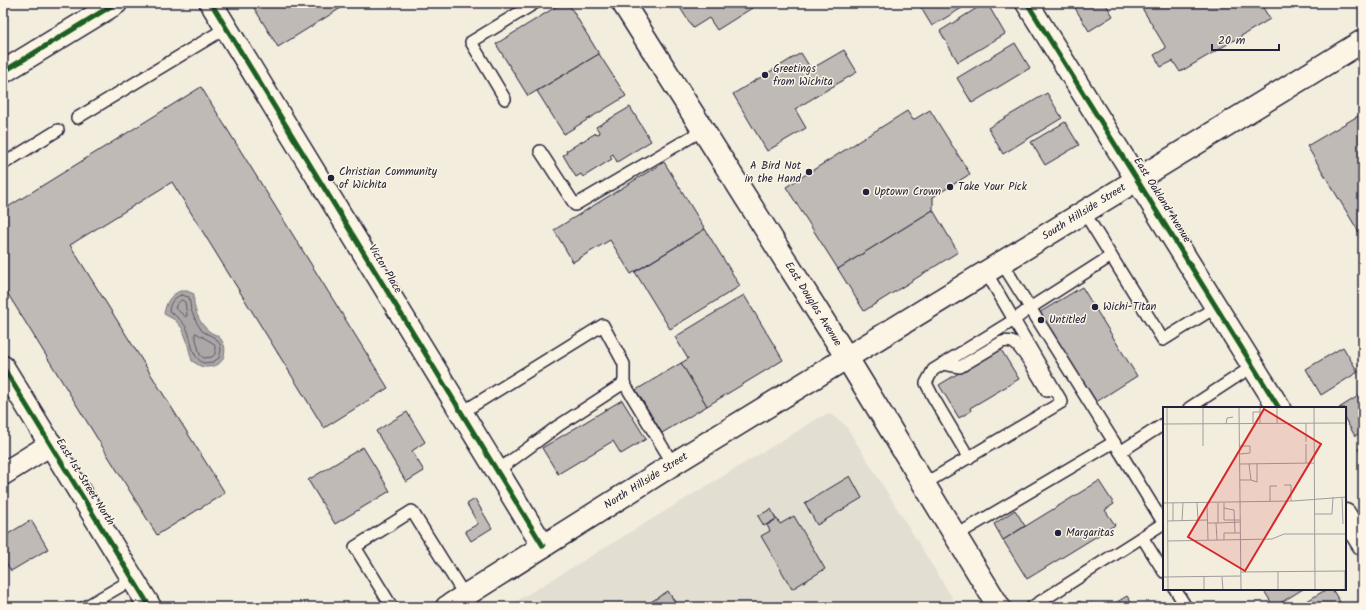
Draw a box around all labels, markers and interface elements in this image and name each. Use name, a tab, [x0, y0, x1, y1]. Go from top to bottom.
scale bar	[1212, 26, 1279, 52]
text: 20 m	[1218, 31, 1246, 50]
place label: Greetings from Wichita	[773, 60, 833, 91]
marker: Greetings from Wichita	[760, 70, 770, 80]
street label: East Oakland Avenue	[1128, 154, 1196, 246]
place label: A Bird Not in the Hand	[745, 157, 802, 188]
place label: Christian Community of Wichita	[339, 163, 438, 194]
marker: A Bird Not in the Hand	[804, 167, 814, 177]
marker: Christian Community of Wichita	[326, 173, 336, 183]
place label: Take Your Pick	[958, 178, 1028, 196]
street label: South Hillside Street	[1038, 179, 1130, 245]
marker: Take Your Pick	[945, 182, 955, 192]
place label: Uptown Crown	[874, 183, 941, 201]
marker: Uptown Crown	[861, 187, 871, 197]
street label: Victor Place	[363, 241, 407, 297]
street label: East Douglas Avenue	[780, 258, 846, 350]
place label: Wichi-Titan	[1103, 298, 1157, 316]
marker: Wichi-Titan	[1090, 302, 1100, 312]
place label: Untitled	[1049, 311, 1086, 329]
marker: Untitled	[1036, 315, 1046, 325]
inset map	[1163, 407, 1346, 590]
street label: East 1st Street North	[51, 435, 119, 529]
street label: North Hillside Street	[600, 448, 692, 514]
place label: Margaritas	[1066, 524, 1115, 542]
marker: Margaritas	[1053, 528, 1063, 538]

